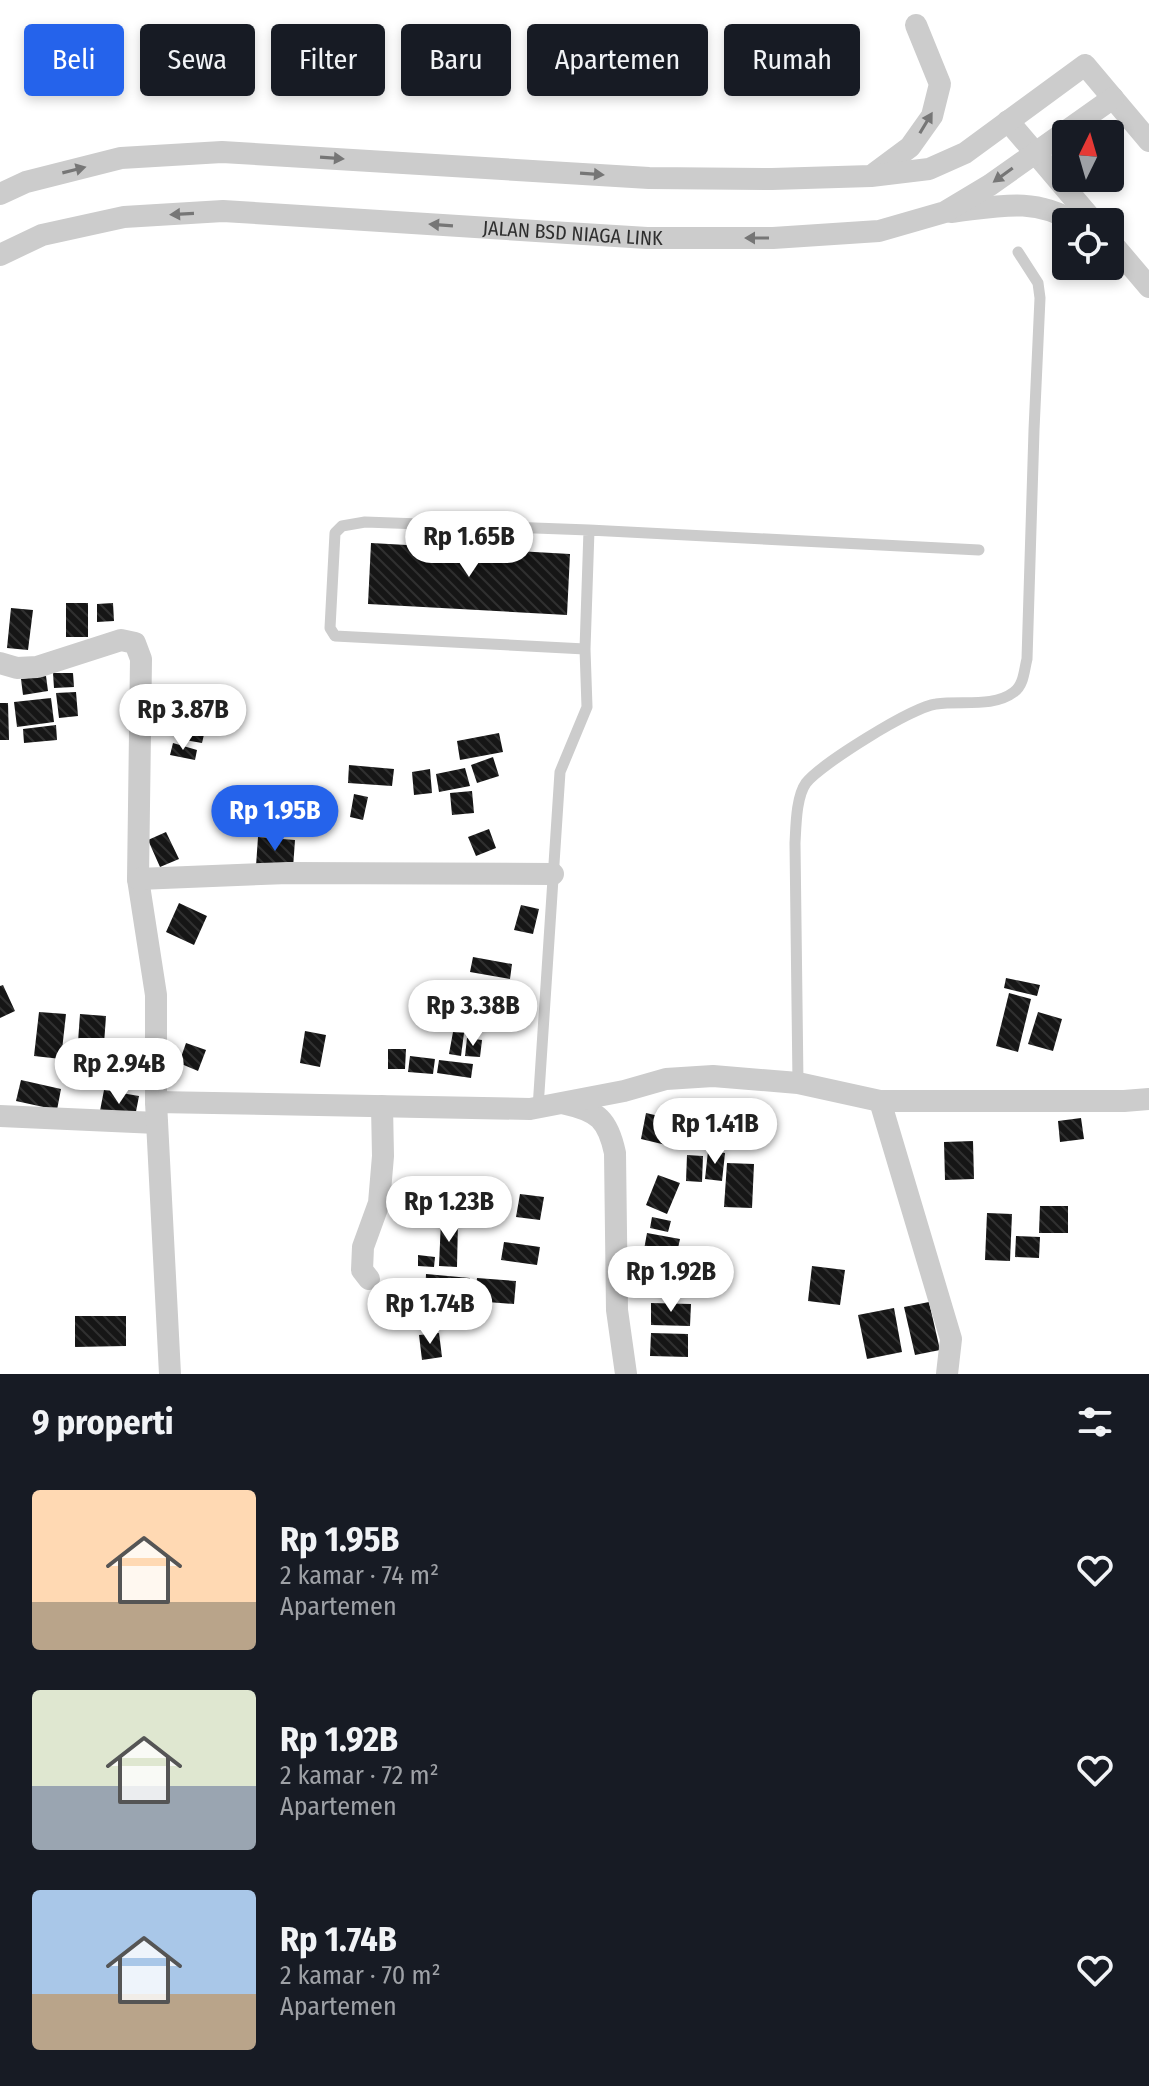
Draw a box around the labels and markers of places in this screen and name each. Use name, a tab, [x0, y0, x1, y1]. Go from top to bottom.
pin: Rp 1.65B	[386, 511, 552, 579]
pin: Rp 3.87B	[100, 684, 266, 752]
pin: Rp 1.95B	[192, 785, 358, 853]
pin: Rp 3.38B	[390, 980, 556, 1048]
pin: Rp 2.94B	[36, 1038, 202, 1106]
pin: Rp 1.41B	[632, 1098, 798, 1166]
pin: Rp 1.23B	[366, 1176, 532, 1244]
pin: Rp 1.92B	[588, 1246, 754, 1314]
pin: Rp 1.74B	[347, 1278, 513, 1346]

